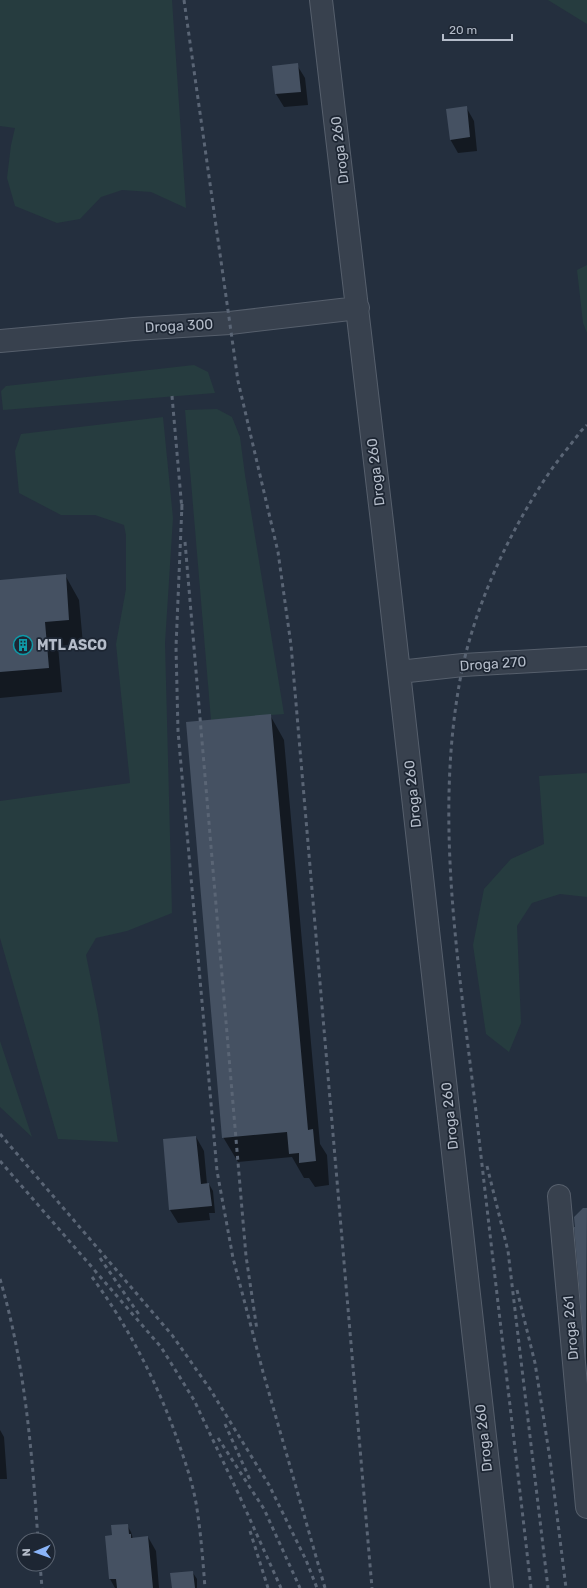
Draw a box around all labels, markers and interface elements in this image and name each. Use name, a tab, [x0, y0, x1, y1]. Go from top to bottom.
scale bar	[443, 16, 512, 42]
text: 20 m	[449, 23, 477, 37]
street label: Droga 260	[327, 115, 353, 185]
street label: Droga 300	[144, 316, 214, 336]
street label: Droga 260	[363, 437, 389, 507]
building icon: MTL ASCO	[12, 634, 34, 656]
place label: MTL ASCO	[37, 637, 107, 654]
street label: Droga 270	[459, 653, 527, 675]
street label: Droga 260	[401, 759, 425, 829]
street label: Droga 260	[438, 1081, 462, 1151]
street label: Droga 261	[560, 1295, 582, 1361]
street label: Droga 260	[472, 1403, 496, 1473]
north arrow	[16, 1532, 56, 1572]
text: N	[20, 1548, 33, 1557]

